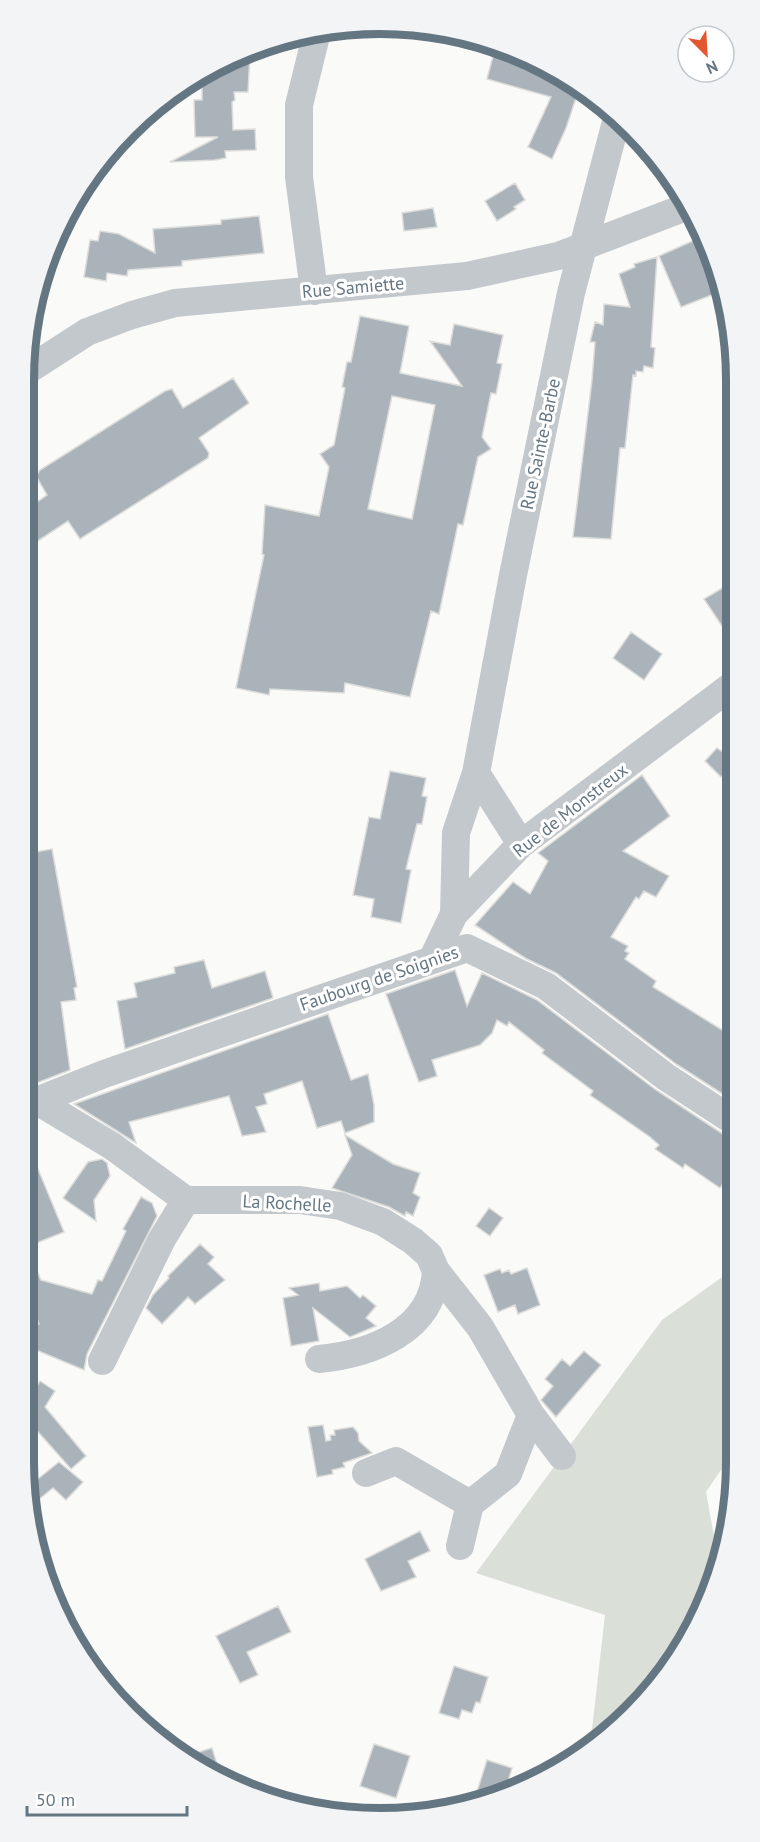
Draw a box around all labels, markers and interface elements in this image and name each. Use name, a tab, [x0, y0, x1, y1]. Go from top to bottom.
north arrow	[676, 24, 736, 84]
text: N	[703, 56, 721, 79]
street label: Rue Samiette	[301, 271, 405, 303]
street label: Rue Sainte-Barbe	[515, 376, 565, 512]
street label: Rue de Monstreux	[508, 758, 632, 862]
street label: Faubourg de Soignies	[297, 940, 461, 1016]
street label: La Rochelle	[242, 1189, 332, 1217]
scale bar	[27, 1779, 188, 1817]
text: 50 m	[36, 1788, 75, 1811]

